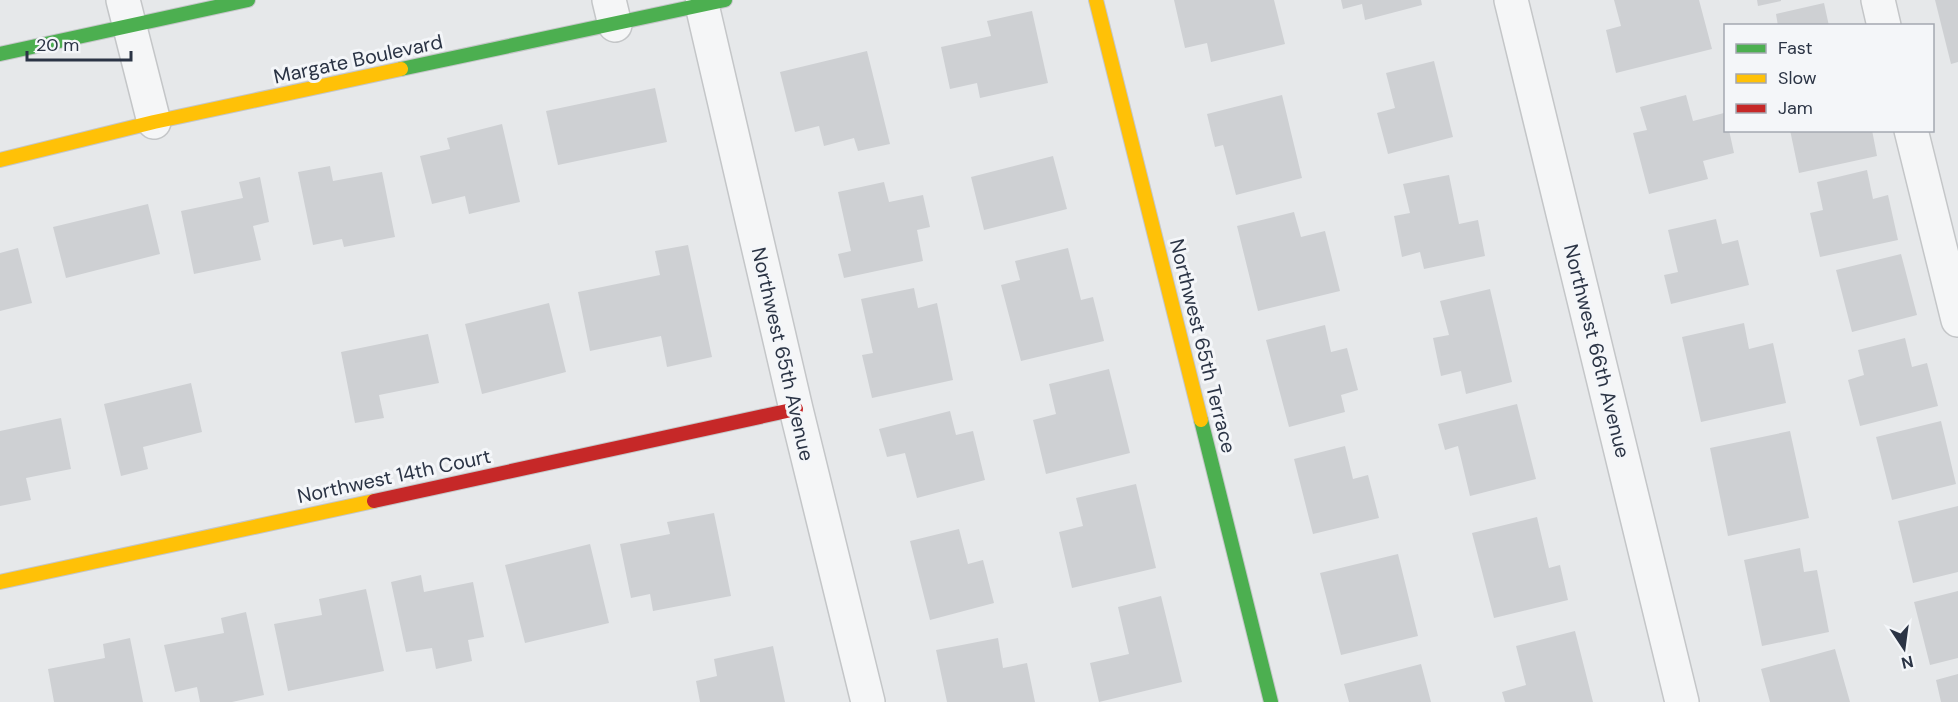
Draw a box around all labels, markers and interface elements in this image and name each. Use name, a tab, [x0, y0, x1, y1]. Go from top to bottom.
scale bar	[27, 24, 130, 62]
legend	[1724, 24, 1934, 132]
street label: Margate Boulevard	[271, 28, 445, 90]
text: 20 m	[36, 33, 79, 57]
text: Fast	[1778, 36, 1813, 60]
text: Slow	[1778, 66, 1817, 90]
text: Jam	[1778, 96, 1813, 120]
street label: Northwest 65th Terrace	[1164, 236, 1242, 456]
street label: Northwest 66th Avenue	[1558, 242, 1636, 460]
street label: Northwest 65th Avenue	[746, 245, 820, 463]
street label: Northwest 14th Court	[295, 443, 493, 509]
north arrow	[1874, 618, 1934, 678]
text: N	[1899, 651, 1915, 674]

